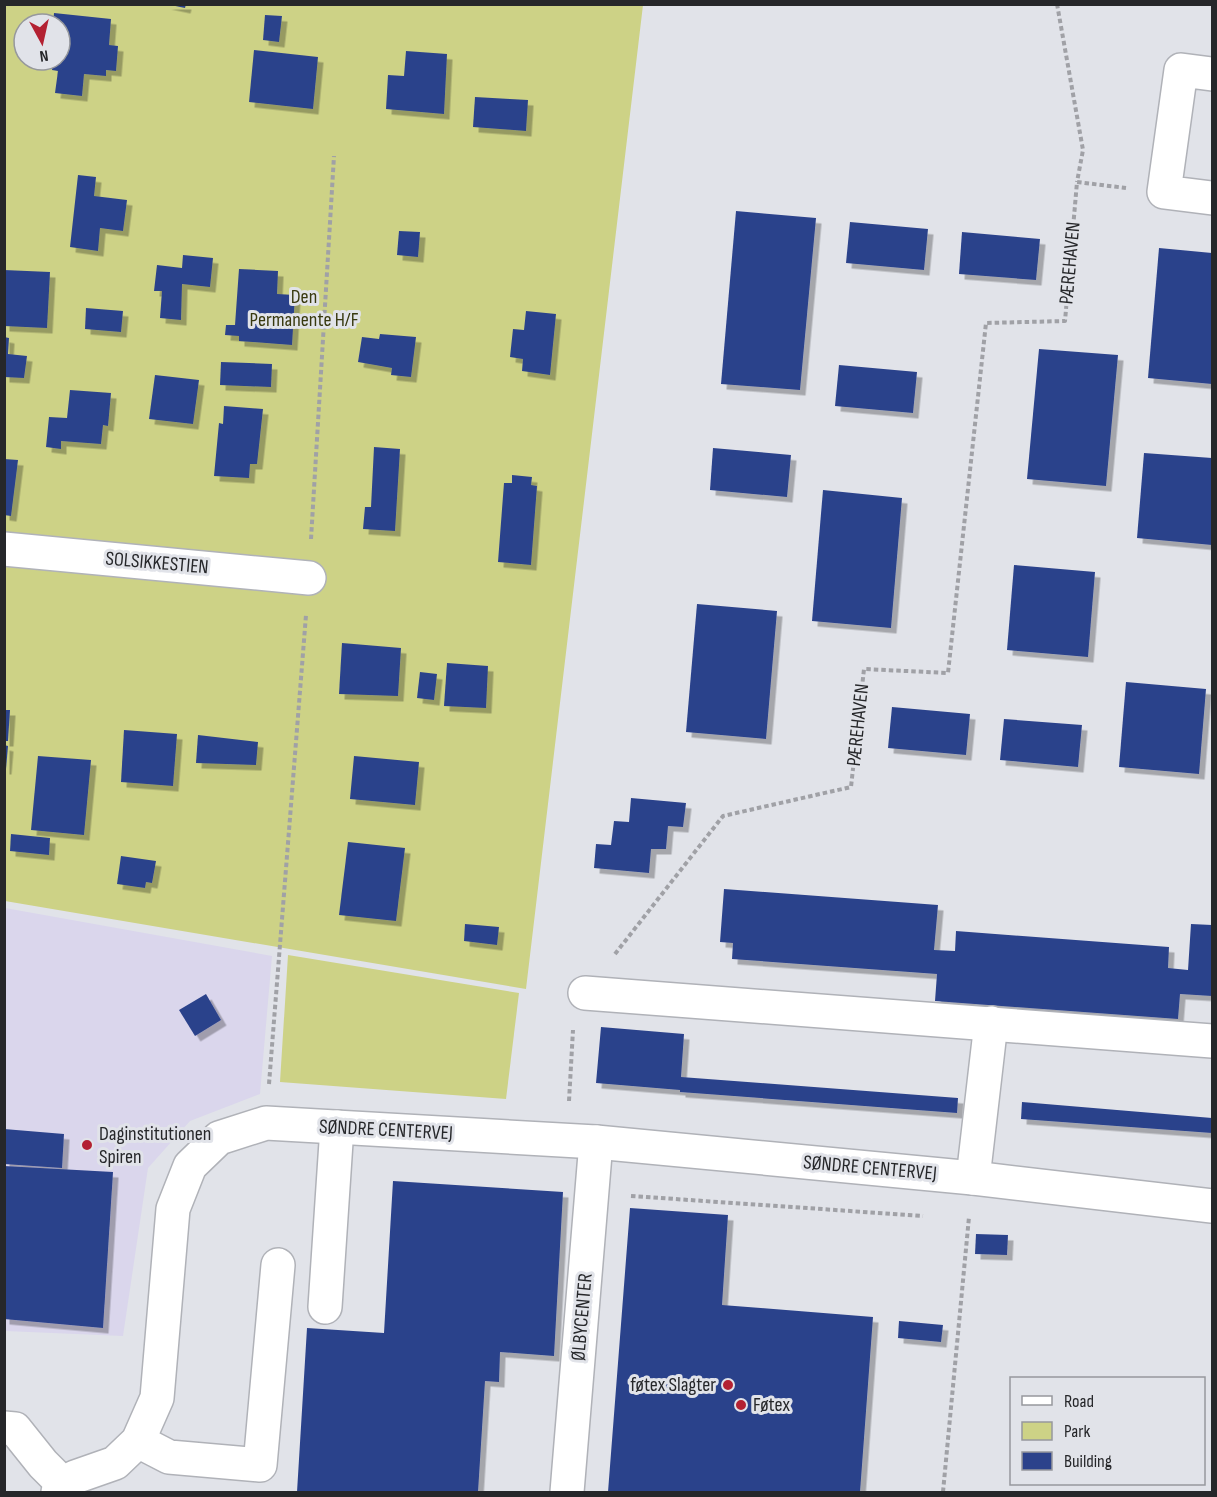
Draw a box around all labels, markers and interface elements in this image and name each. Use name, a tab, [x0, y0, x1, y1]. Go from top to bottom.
north arrow	[12, 12, 72, 72]
text: N	[38, 45, 49, 65]
street label: PÆREHAVEN	[1054, 221, 1086, 305]
park label: Den Permanente H/F	[249, 285, 359, 332]
street label: SOLSIKKESTIEN	[104, 547, 210, 579]
street label: PÆREHAVEN	[842, 683, 874, 767]
street label: SØNDRE CENTERVEJ	[318, 1115, 454, 1145]
place label: Daginstitutionen Spiren	[99, 1122, 211, 1169]
marker: Daginstitutionen Spiren	[80, 1138, 94, 1152]
street label: SØNDRE CENTERVEJ	[802, 1150, 938, 1186]
street label: ØLBYCENTER	[566, 1272, 598, 1362]
place label: føtex Slagter	[630, 1373, 716, 1397]
legend	[1010, 1377, 1205, 1485]
marker: føtex Slagter	[721, 1378, 735, 1392]
text: Road	[1064, 1391, 1094, 1412]
place label: Føtex	[753, 1393, 790, 1417]
marker: Føtex	[734, 1398, 748, 1412]
text: Park	[1064, 1421, 1090, 1442]
text: Building	[1064, 1451, 1112, 1472]

